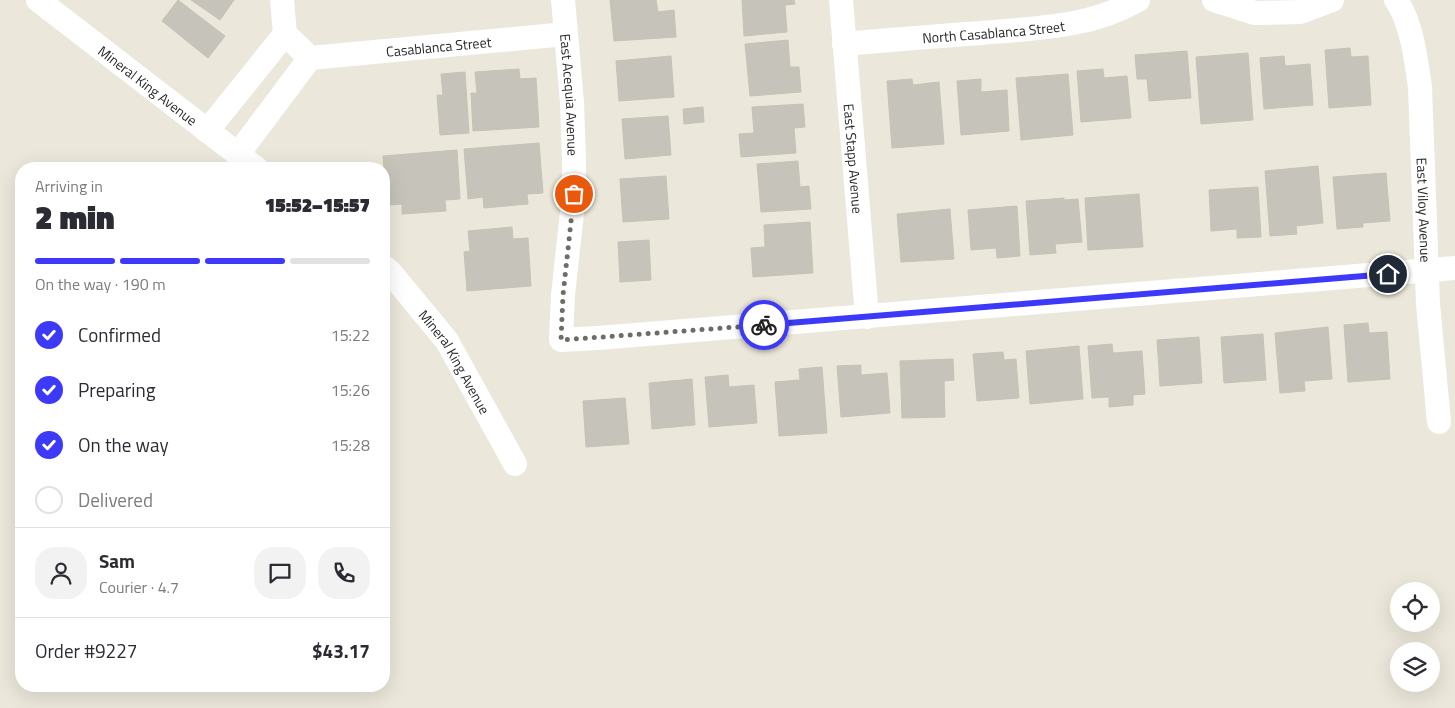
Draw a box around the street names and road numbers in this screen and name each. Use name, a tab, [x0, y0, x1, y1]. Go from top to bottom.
street label: North Casablanca Street	[921, 14, 1066, 48]
street label: Casablanca Street	[385, 31, 492, 61]
street label: East Acequia Avenue	[556, 33, 584, 156]
street label: Mineral King Avenue	[94, 40, 202, 130]
street label: East Stapp Avenue	[839, 103, 869, 214]
street label: East Viloy Avenue	[1412, 157, 1437, 263]
street label: Mineral King Avenue	[414, 305, 496, 418]

